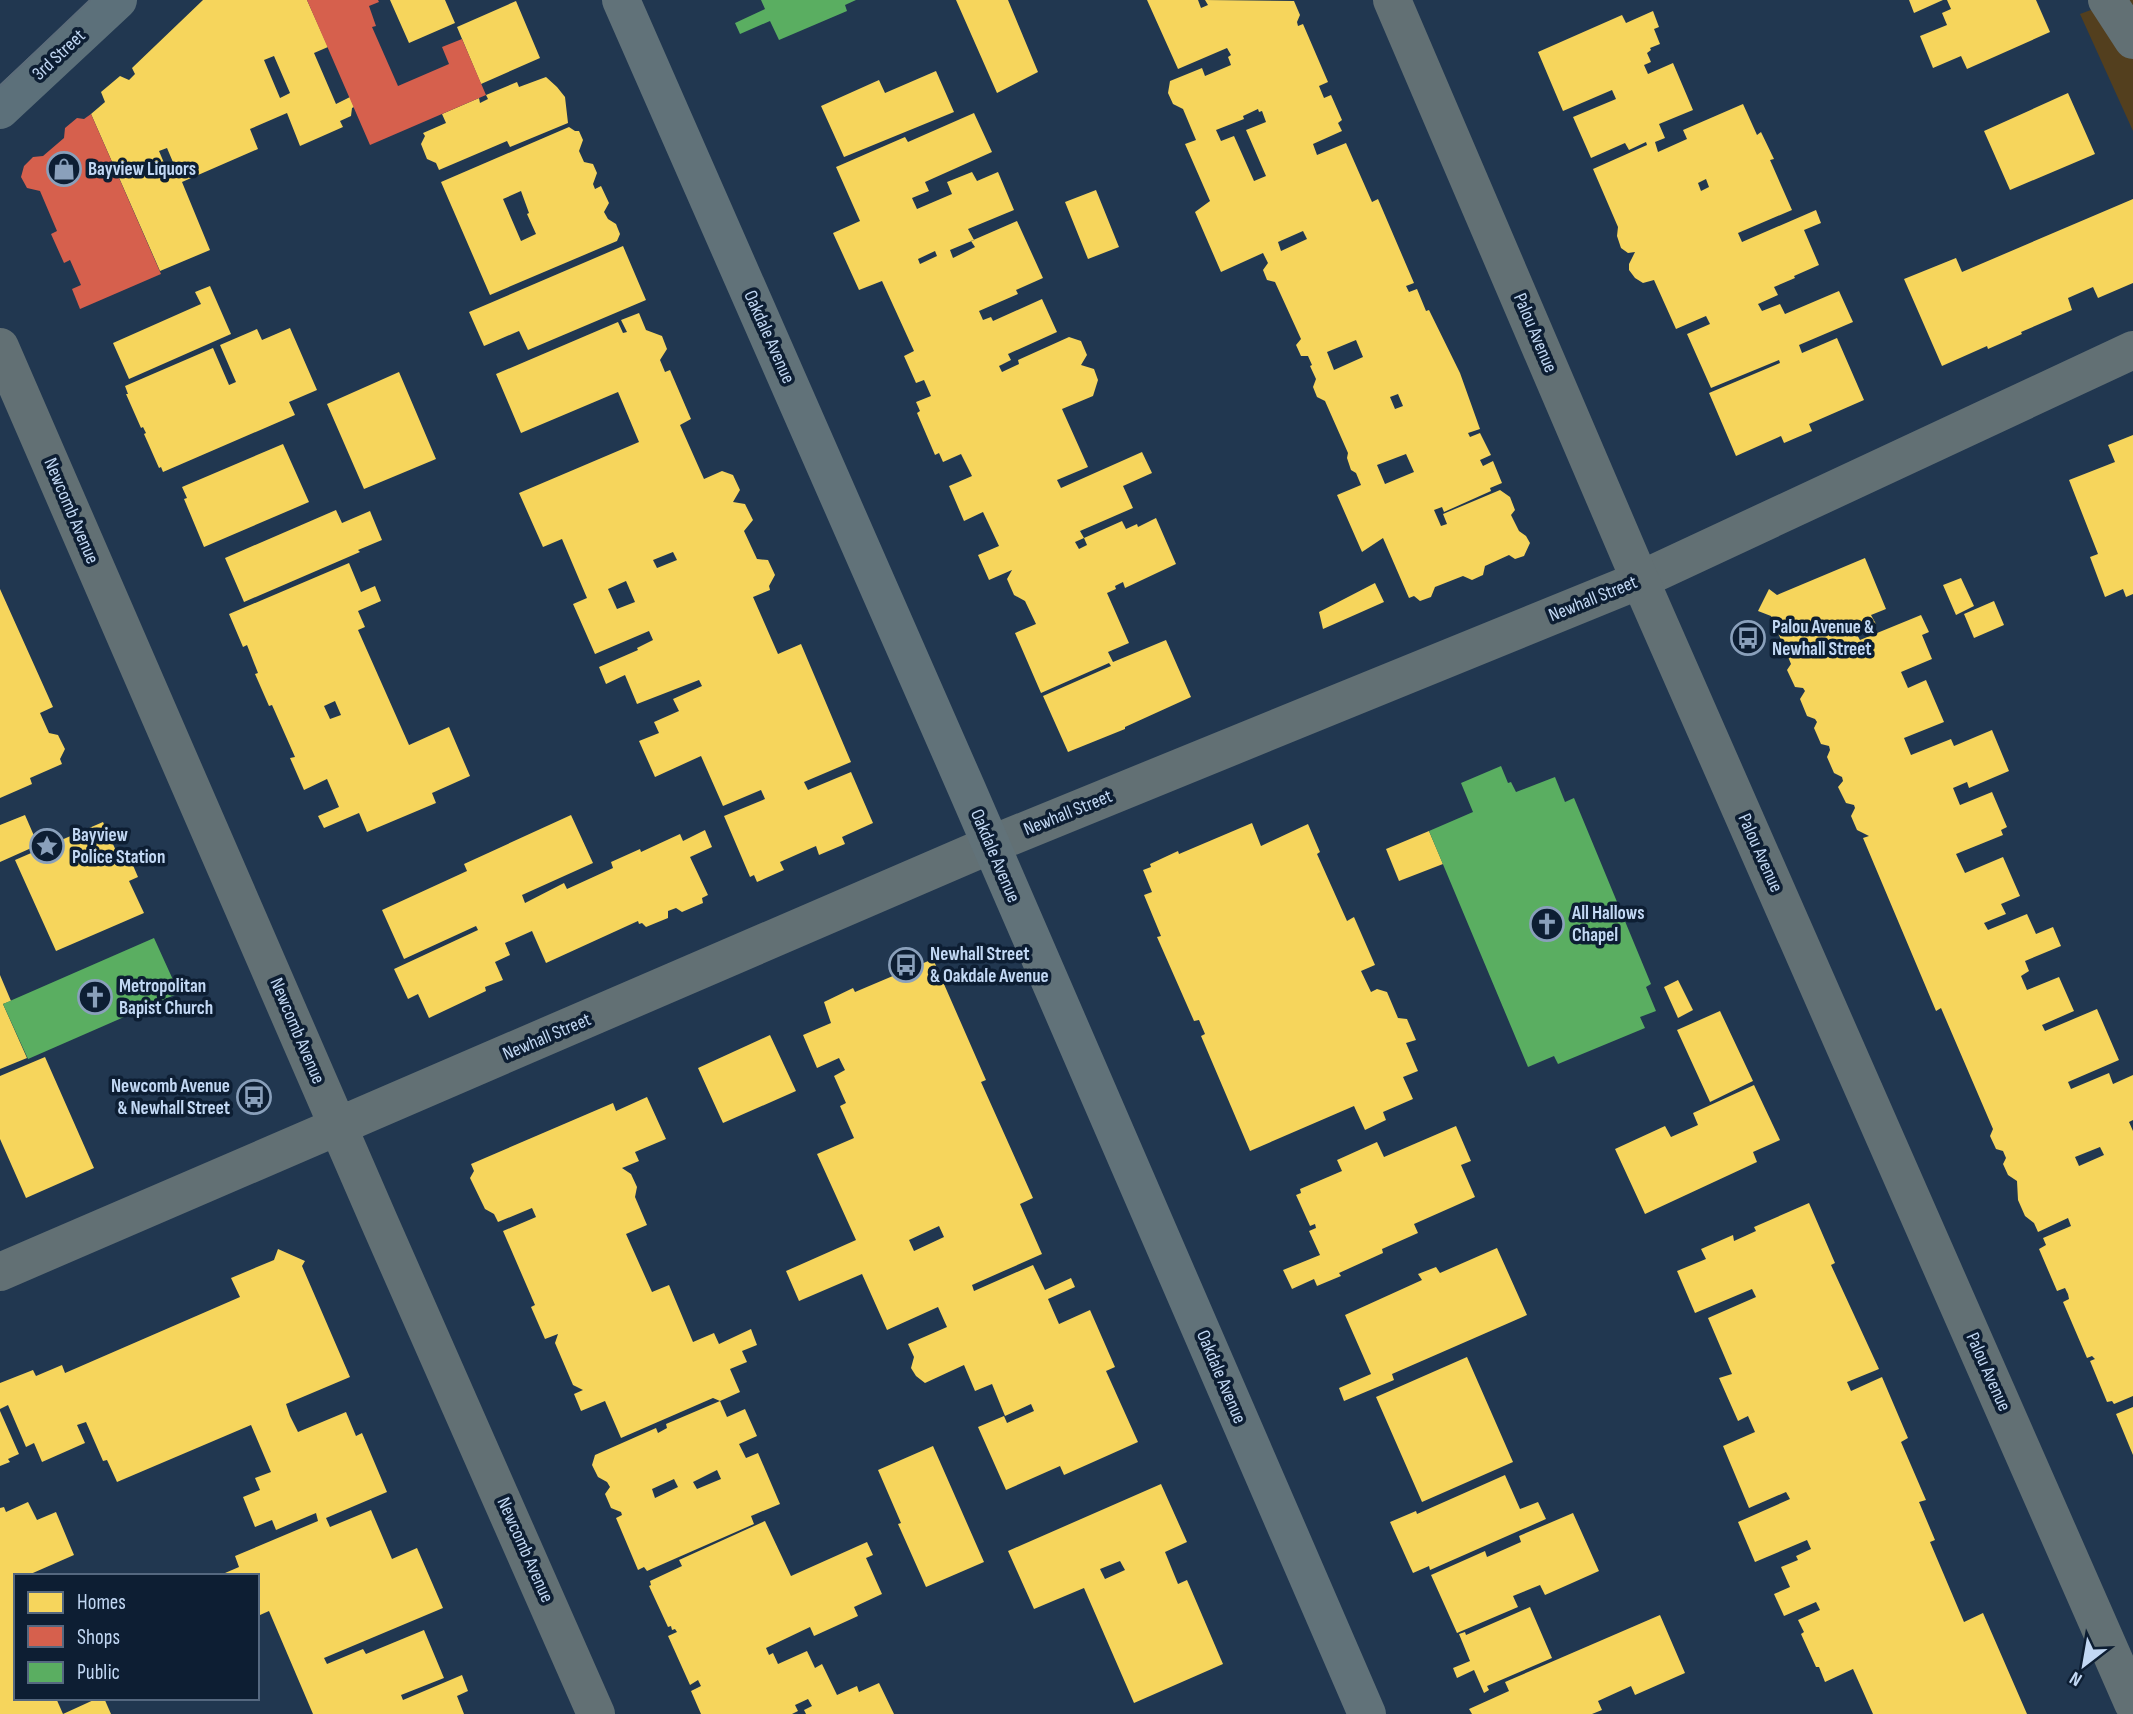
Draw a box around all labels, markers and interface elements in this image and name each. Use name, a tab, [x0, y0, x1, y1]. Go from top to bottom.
street label: 3rd Street	[28, 25, 90, 85]
shop icon: Bayview Liquors	[45, 150, 83, 188]
place label: Bayview Liquors	[88, 158, 196, 181]
street label: Oakdale Avenue	[738, 287, 800, 387]
street label: Palou Avenue	[1508, 290, 1562, 376]
street label: Newcomb Avenue	[38, 455, 104, 567]
street label: Newhall Street	[1545, 571, 1641, 627]
place label: Palou Avenue & Newhall Street	[1772, 616, 1874, 661]
bus stop icon: Palou Avenue & Newhall Street	[1729, 619, 1767, 657]
street label: Newhall Street	[1020, 785, 1116, 841]
street label: Oakdale Avenue	[965, 806, 1025, 906]
street label: Palou Avenue	[1732, 810, 1788, 896]
place label: Bayview Police Station	[72, 824, 165, 869]
place icon: Bayview Police Station	[28, 827, 66, 865]
place label: All Hallows Chapel	[1571, 902, 1644, 947]
church icon: All Hallows Chapel	[1528, 905, 1566, 943]
place label: Newhall Street & Oakdale Avenue	[930, 943, 1049, 988]
bus stop icon: Newhall Street & Oakdale Avenue	[887, 946, 925, 984]
place label: Metropolitan Bapist Church	[119, 975, 213, 1020]
street label: Newcomb Avenue	[264, 975, 330, 1087]
church icon: Metropolitan Bapist Church	[76, 978, 114, 1016]
street label: Newhall Street	[499, 1008, 595, 1066]
place label: Newcomb Avenue & Newhall Street	[111, 1075, 230, 1120]
bus stop icon: Newcomb Avenue & Newhall Street	[235, 1078, 273, 1116]
street label: Oakdale Avenue	[1191, 1327, 1251, 1427]
street label: Palou Avenue	[1960, 1329, 2016, 1415]
street label: Newcomb Avenue	[492, 1494, 558, 1606]
legend	[14, 1574, 259, 1700]
text: Homes	[77, 1590, 126, 1615]
text: Shops	[77, 1625, 120, 1650]
north arrow	[2049, 1630, 2119, 1700]
text: Public	[77, 1660, 120, 1685]
text: N	[2066, 1666, 2086, 1691]

